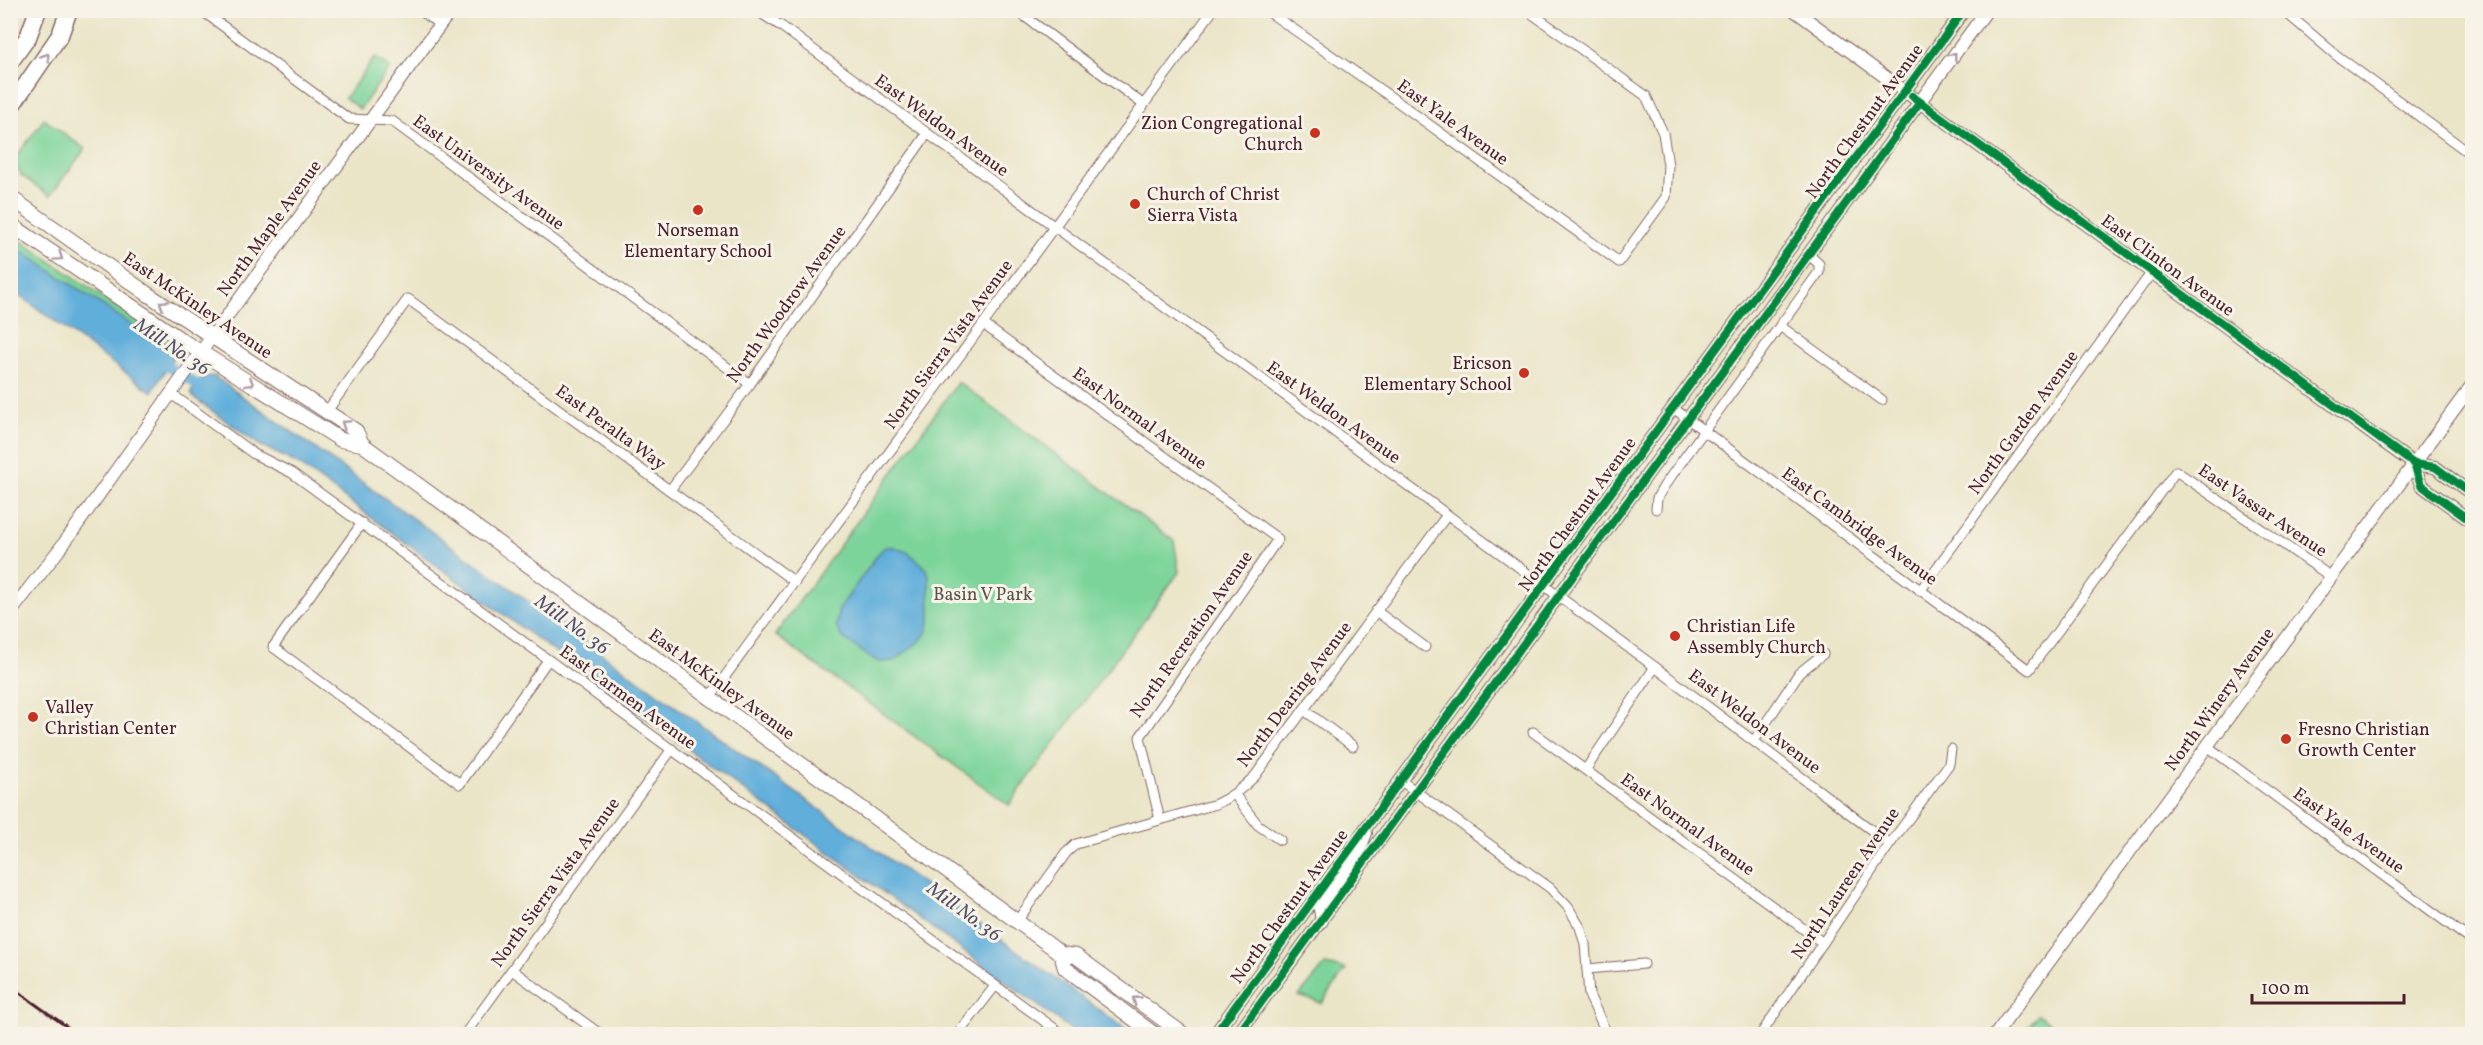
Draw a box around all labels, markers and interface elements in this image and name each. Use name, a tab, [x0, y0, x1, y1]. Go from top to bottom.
street label: North Chestnut Avenue	[1800, 39, 1930, 204]
one-way arrow	[1946, 52, 1957, 63]
one-way arrow	[38, 53, 49, 64]
street label: East Weldon Avenue	[869, 69, 1013, 183]
street label: East Yale Avenue	[1391, 74, 1513, 172]
street label: East University Avenue	[407, 110, 569, 237]
place label: Zion Congregational Church	[1141, 112, 1303, 158]
marker: Zion Congregational Church	[1308, 126, 1322, 140]
street label: North Maple Avenue	[212, 155, 328, 302]
place label: Church of Christ Sierra Vista	[1147, 183, 1280, 229]
marker: Church of Christ Sierra Vista	[1128, 197, 1142, 211]
marker: Norseman Elementary School	[691, 203, 705, 217]
street label: East Clinton Avenue	[2095, 209, 2239, 323]
place label: Norseman Elementary School	[624, 219, 772, 265]
street label: North Woodrow Avenue	[721, 221, 853, 389]
street label: East McKinley Avenue	[117, 247, 277, 366]
one-way arrow	[52, 250, 63, 261]
street label: North Sierra Vista Avenue	[879, 255, 1019, 435]
one-way arrow	[158, 300, 169, 311]
water label: Mill No. 36	[127, 311, 216, 384]
street label: North Garden Avenue	[1963, 346, 2085, 500]
place label: Ericson Elementary School	[1364, 352, 1512, 398]
street label: East Weldon Avenue	[1261, 356, 1405, 470]
street label: East Normal Avenue	[1067, 362, 1211, 477]
marker: Ericson Elementary School	[1517, 366, 1531, 380]
one-way arrow	[244, 375, 254, 387]
street label: East Peralta Way	[550, 380, 671, 477]
one-way arrow	[340, 420, 351, 431]
street label: North Chestnut Avenue	[1513, 432, 1643, 597]
street label: East Vassar Avenue	[2193, 459, 2332, 564]
street label: East Cambridge Avenue	[1776, 462, 1942, 592]
street label: North Recreation Avenue	[1125, 546, 1260, 724]
park label: Basin V Park	[933, 583, 1033, 608]
water label: Mill No. 36	[528, 588, 615, 663]
place label: Christian Life Assembly Church	[1687, 615, 1826, 661]
street label: North Dearing Avenue	[1232, 617, 1358, 773]
street label: East McKinley Avenue	[643, 623, 800, 747]
street label: North Winery Avenue	[2160, 623, 2281, 777]
marker: Christian Life Assembly Church	[1668, 629, 1682, 643]
street label: East Carmen Avenue	[554, 640, 701, 756]
street label: East Weldon Avenue	[1683, 664, 1826, 780]
place label: Valley Christian Center	[45, 696, 177, 742]
marker: Valley Christian Center	[26, 710, 40, 724]
place label: Fresno Christian Growth Center	[2298, 718, 2430, 764]
marker: Fresno Christian Growth Center	[2279, 732, 2293, 746]
street label: East Normal Avenue	[1615, 768, 1759, 883]
street label: East Yale Avenue	[2287, 782, 2409, 880]
street label: North Sierra Vista Avenue	[486, 793, 626, 973]
street label: North Laureen Avenue	[1786, 803, 1906, 965]
street label: North Chestnut Avenue	[1225, 824, 1355, 989]
water label: Mill No. 36	[920, 875, 1007, 950]
scale bar	[2252, 967, 2404, 1005]
text: 100 m	[2261, 977, 2310, 1002]
one-way arrow	[1132, 996, 1143, 1007]

